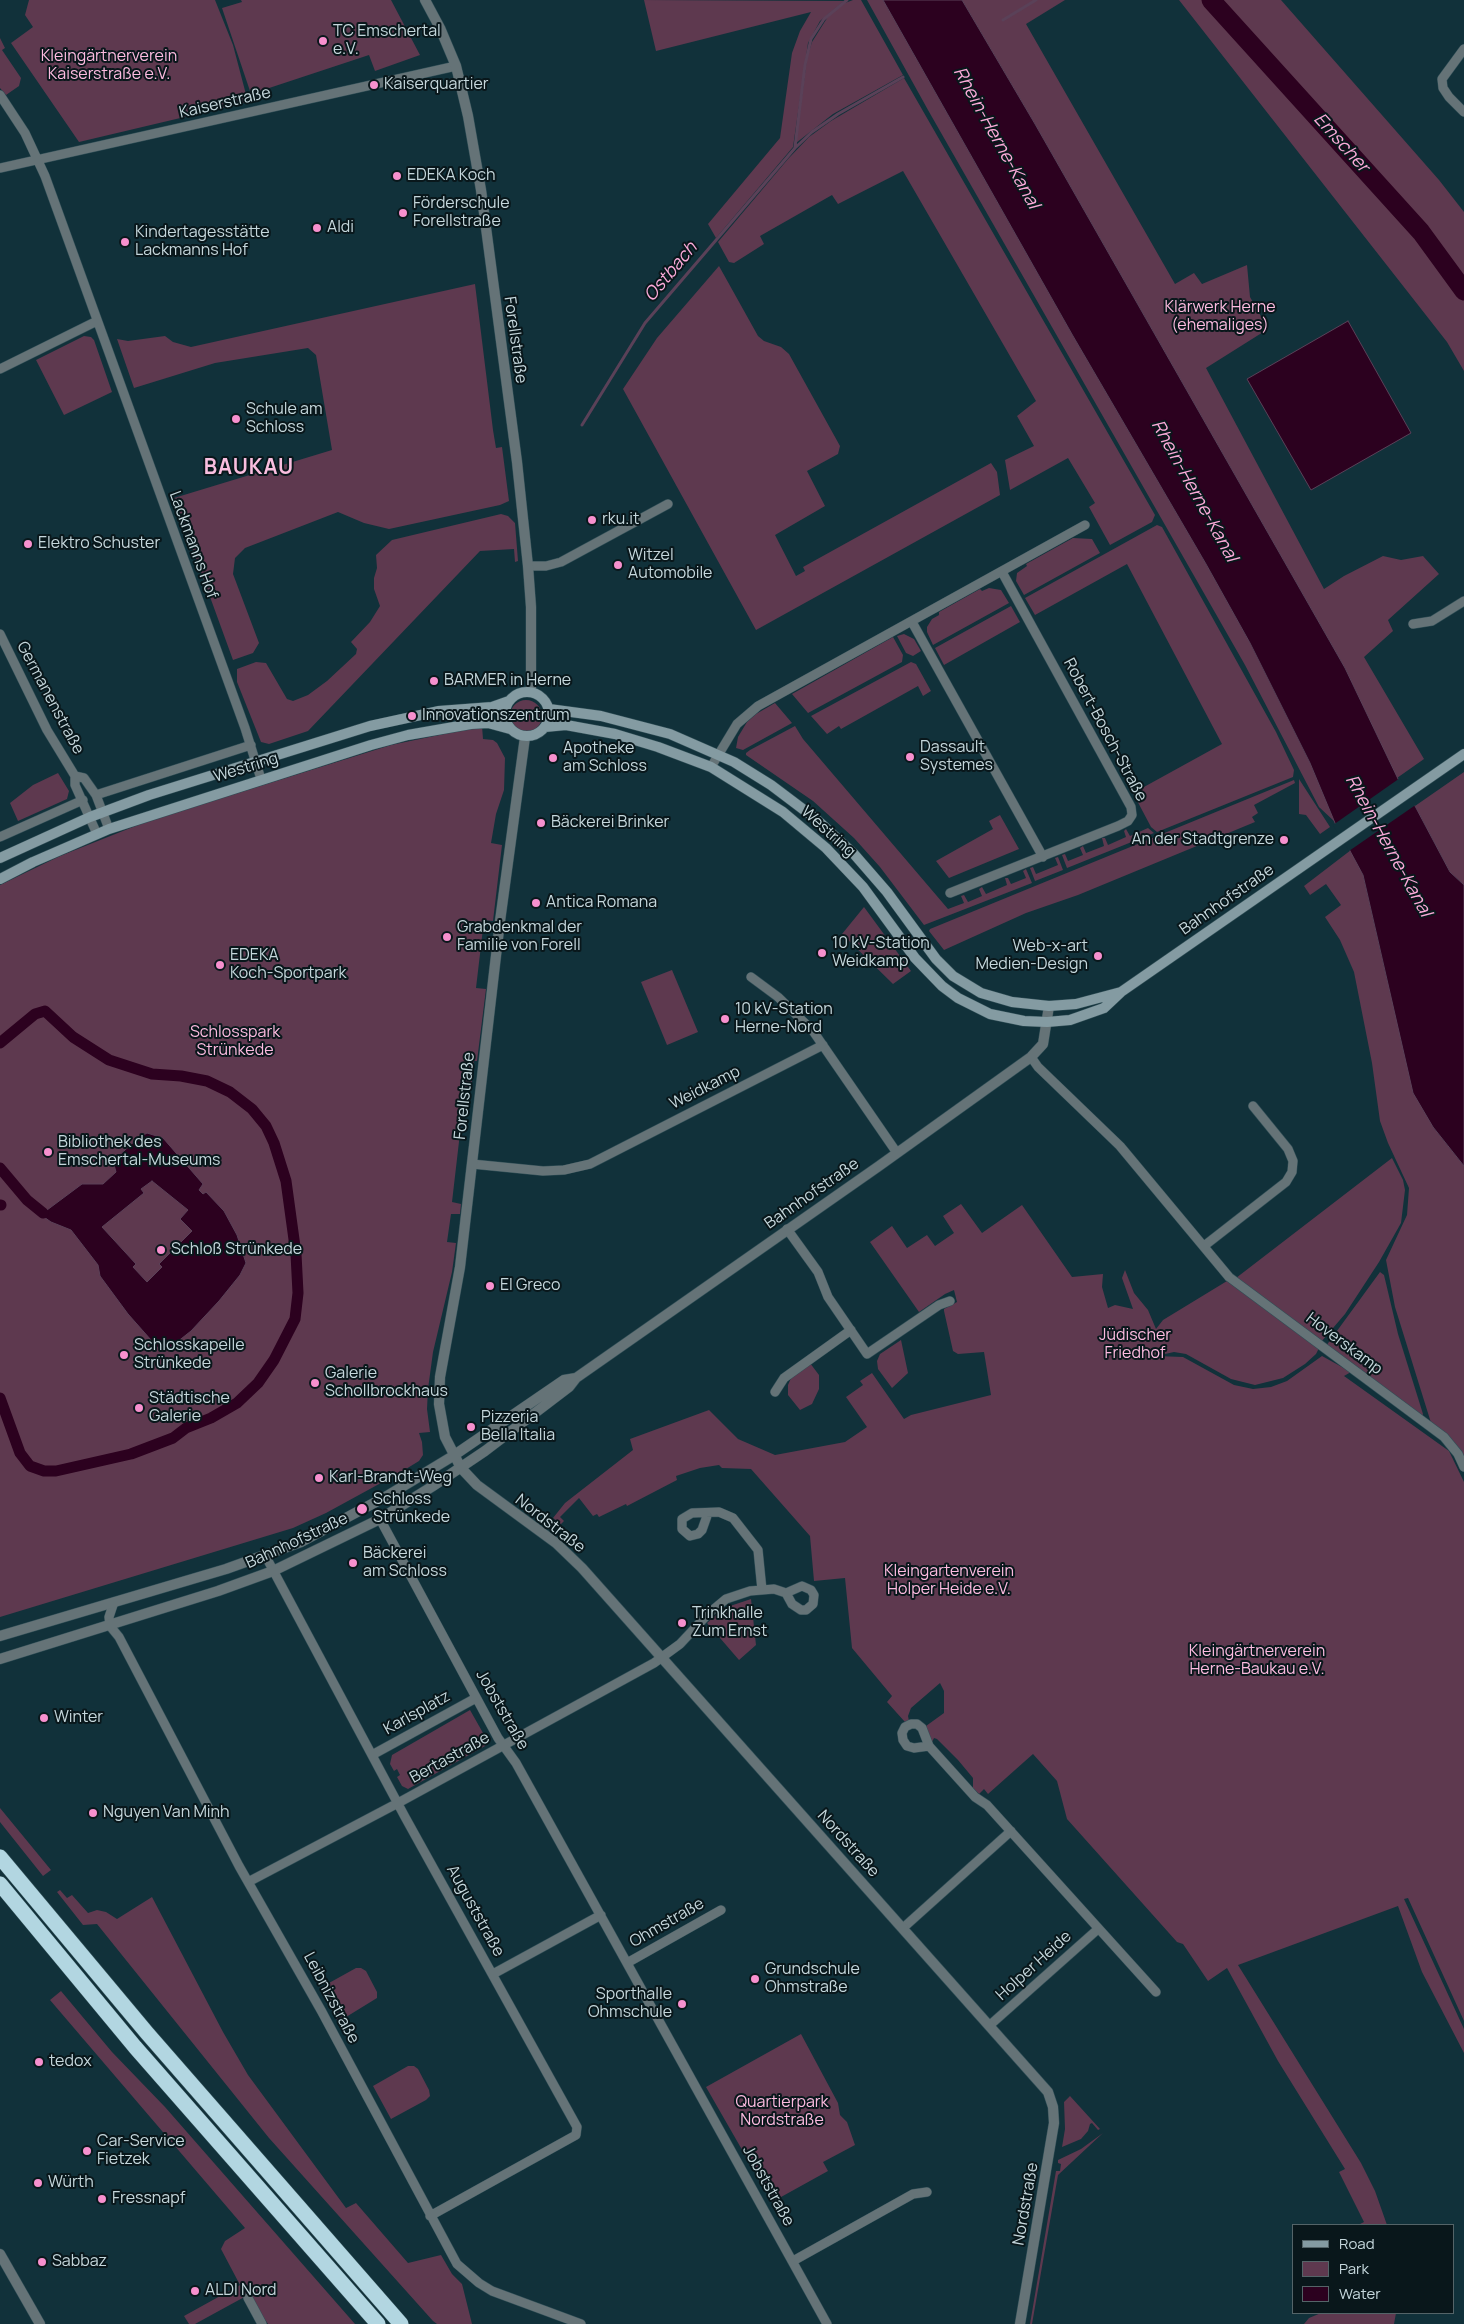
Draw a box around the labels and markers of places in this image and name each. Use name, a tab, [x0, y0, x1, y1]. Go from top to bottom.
place label: TC Emschertal e.V.	[333, 22, 441, 60]
marker: TC Emschertal e.V.	[317, 35, 329, 47]
place label: Kaiserquartier	[384, 75, 489, 95]
marker: Kaiserquartier	[368, 79, 380, 91]
place label: EDEKA Koch	[407, 166, 495, 186]
marker: EDEKA Koch	[391, 170, 403, 182]
place label: Förderschule Forellstraße	[413, 194, 510, 232]
marker: Förderschule Forellstraße	[397, 207, 409, 219]
place label: Aldi	[327, 218, 354, 238]
marker: Aldi	[311, 222, 323, 234]
place label: Kindertagesstätte Lackmanns Hof	[135, 223, 270, 261]
marker: Kindertagesstätte Lackmanns Hof	[119, 236, 131, 248]
place label: Schule am Schloss	[246, 400, 322, 438]
marker: Schule am Schloss	[230, 413, 242, 425]
place label: rku.it	[602, 510, 639, 530]
marker: rku.it	[586, 514, 598, 526]
place label: Elektro Schuster	[38, 534, 160, 554]
marker: Elektro Schuster	[22, 538, 34, 550]
place label: Witzel Automobile	[628, 546, 712, 584]
marker: Witzel Automobile	[612, 559, 624, 571]
place label: BARMER in Herne	[444, 671, 571, 691]
marker: BARMER in Herne	[428, 675, 440, 687]
place label: Innovationszentrum	[422, 706, 570, 726]
marker: Innovationszentrum	[406, 710, 418, 722]
place label: Dassault Systemes	[920, 738, 993, 776]
place label: Apotheke am Schloss	[563, 739, 647, 777]
marker: Dassault Systemes	[904, 751, 916, 763]
marker: Apotheke am Schloss	[547, 752, 559, 764]
place label: Bäckerei Brinker	[551, 813, 669, 833]
marker: Bäckerei Brinker	[535, 817, 547, 829]
place label: An der Stadtgrenze	[1131, 830, 1274, 850]
marker: An der Stadtgrenze	[1278, 834, 1290, 846]
place label: Antica Romana	[546, 893, 657, 913]
marker: Antica Romana	[530, 897, 542, 909]
place label: Grabdenkmal der Familie von Forell	[457, 918, 582, 956]
marker: Grabdenkmal der Familie von Forell	[441, 931, 453, 943]
place label: 10 kV-Station Weidkamp	[832, 934, 930, 972]
place label: Web-x-art Medien-Design	[975, 937, 1088, 975]
place label: EDEKA Koch-Sportpark	[230, 946, 346, 984]
marker: 10 kV-Station Weidkamp	[816, 947, 828, 959]
marker: Web-x-art Medien-Design	[1092, 950, 1104, 962]
marker: EDEKA Koch-Sportpark	[214, 959, 226, 971]
place label: 10 kV-Station Herne-Nord	[735, 1000, 833, 1038]
marker: 10 kV-Station Herne-Nord	[719, 1013, 731, 1025]
place label: Bibliothek des Emschertal-Museums	[58, 1133, 220, 1171]
marker: Bibliothek des Emschertal-Museums	[42, 1146, 54, 1158]
place label: Schloß Strünkede	[171, 1240, 302, 1260]
marker: Schloß Strünkede	[155, 1244, 167, 1256]
place label: El Greco	[500, 1276, 560, 1296]
marker: El Greco	[484, 1280, 496, 1292]
place label: Schlosskapelle Strünkede	[134, 1336, 245, 1374]
marker: Schlosskapelle Strünkede	[118, 1349, 130, 1361]
place label: Galerie Schollbrockhaus	[325, 1364, 448, 1402]
marker: Galerie Schollbrockhaus	[309, 1377, 321, 1389]
place label: Städtische Galerie	[149, 1389, 230, 1427]
marker: Städtische Galerie	[133, 1402, 145, 1414]
place label: Pizzeria Bella Italia	[481, 1408, 555, 1446]
marker: Pizzeria Bella Italia	[465, 1421, 477, 1433]
place label: Karl-Brandt-Weg	[329, 1468, 452, 1488]
marker: Karl-Brandt-Weg	[313, 1472, 325, 1484]
place label: Schloss Strünkede	[373, 1490, 450, 1528]
marker: Schloss Strünkede	[355, 1502, 369, 1516]
place label: Bäckerei am Schloss	[363, 1544, 447, 1582]
marker: Bäckerei am Schloss	[347, 1557, 359, 1569]
place label: Trinkhalle Zum Ernst	[692, 1604, 767, 1642]
marker: Trinkhalle Zum Ernst	[676, 1617, 688, 1629]
place label: Winter	[54, 1708, 103, 1728]
marker: Winter	[38, 1712, 50, 1724]
place label: Nguyen Van Minh	[103, 1803, 230, 1823]
marker: Nguyen Van Minh	[87, 1807, 99, 1819]
place label: Grundschule Ohmstraße	[765, 1960, 860, 1998]
marker: Grundschule Ohmstraße	[749, 1973, 761, 1985]
place label: Sporthalle Ohmschule	[588, 1985, 672, 2023]
marker: Sporthalle Ohmschule	[676, 1998, 688, 2010]
place label: tedox	[49, 2052, 92, 2072]
marker: tedox	[33, 2056, 45, 2068]
place label: Car-Service Fietzek	[97, 2132, 185, 2170]
marker: Car-Service Fietzek	[81, 2145, 93, 2157]
place label: Würth	[48, 2173, 94, 2193]
marker: Würth	[32, 2177, 44, 2189]
place label: Fressnapf	[112, 2189, 185, 2209]
marker: Fressnapf	[96, 2193, 108, 2205]
place label: Sabbaz	[52, 2252, 107, 2272]
marker: Sabbaz	[36, 2256, 48, 2268]
place label: ALDI Nord	[205, 2281, 276, 2301]
marker: ALDI Nord	[189, 2285, 201, 2297]

